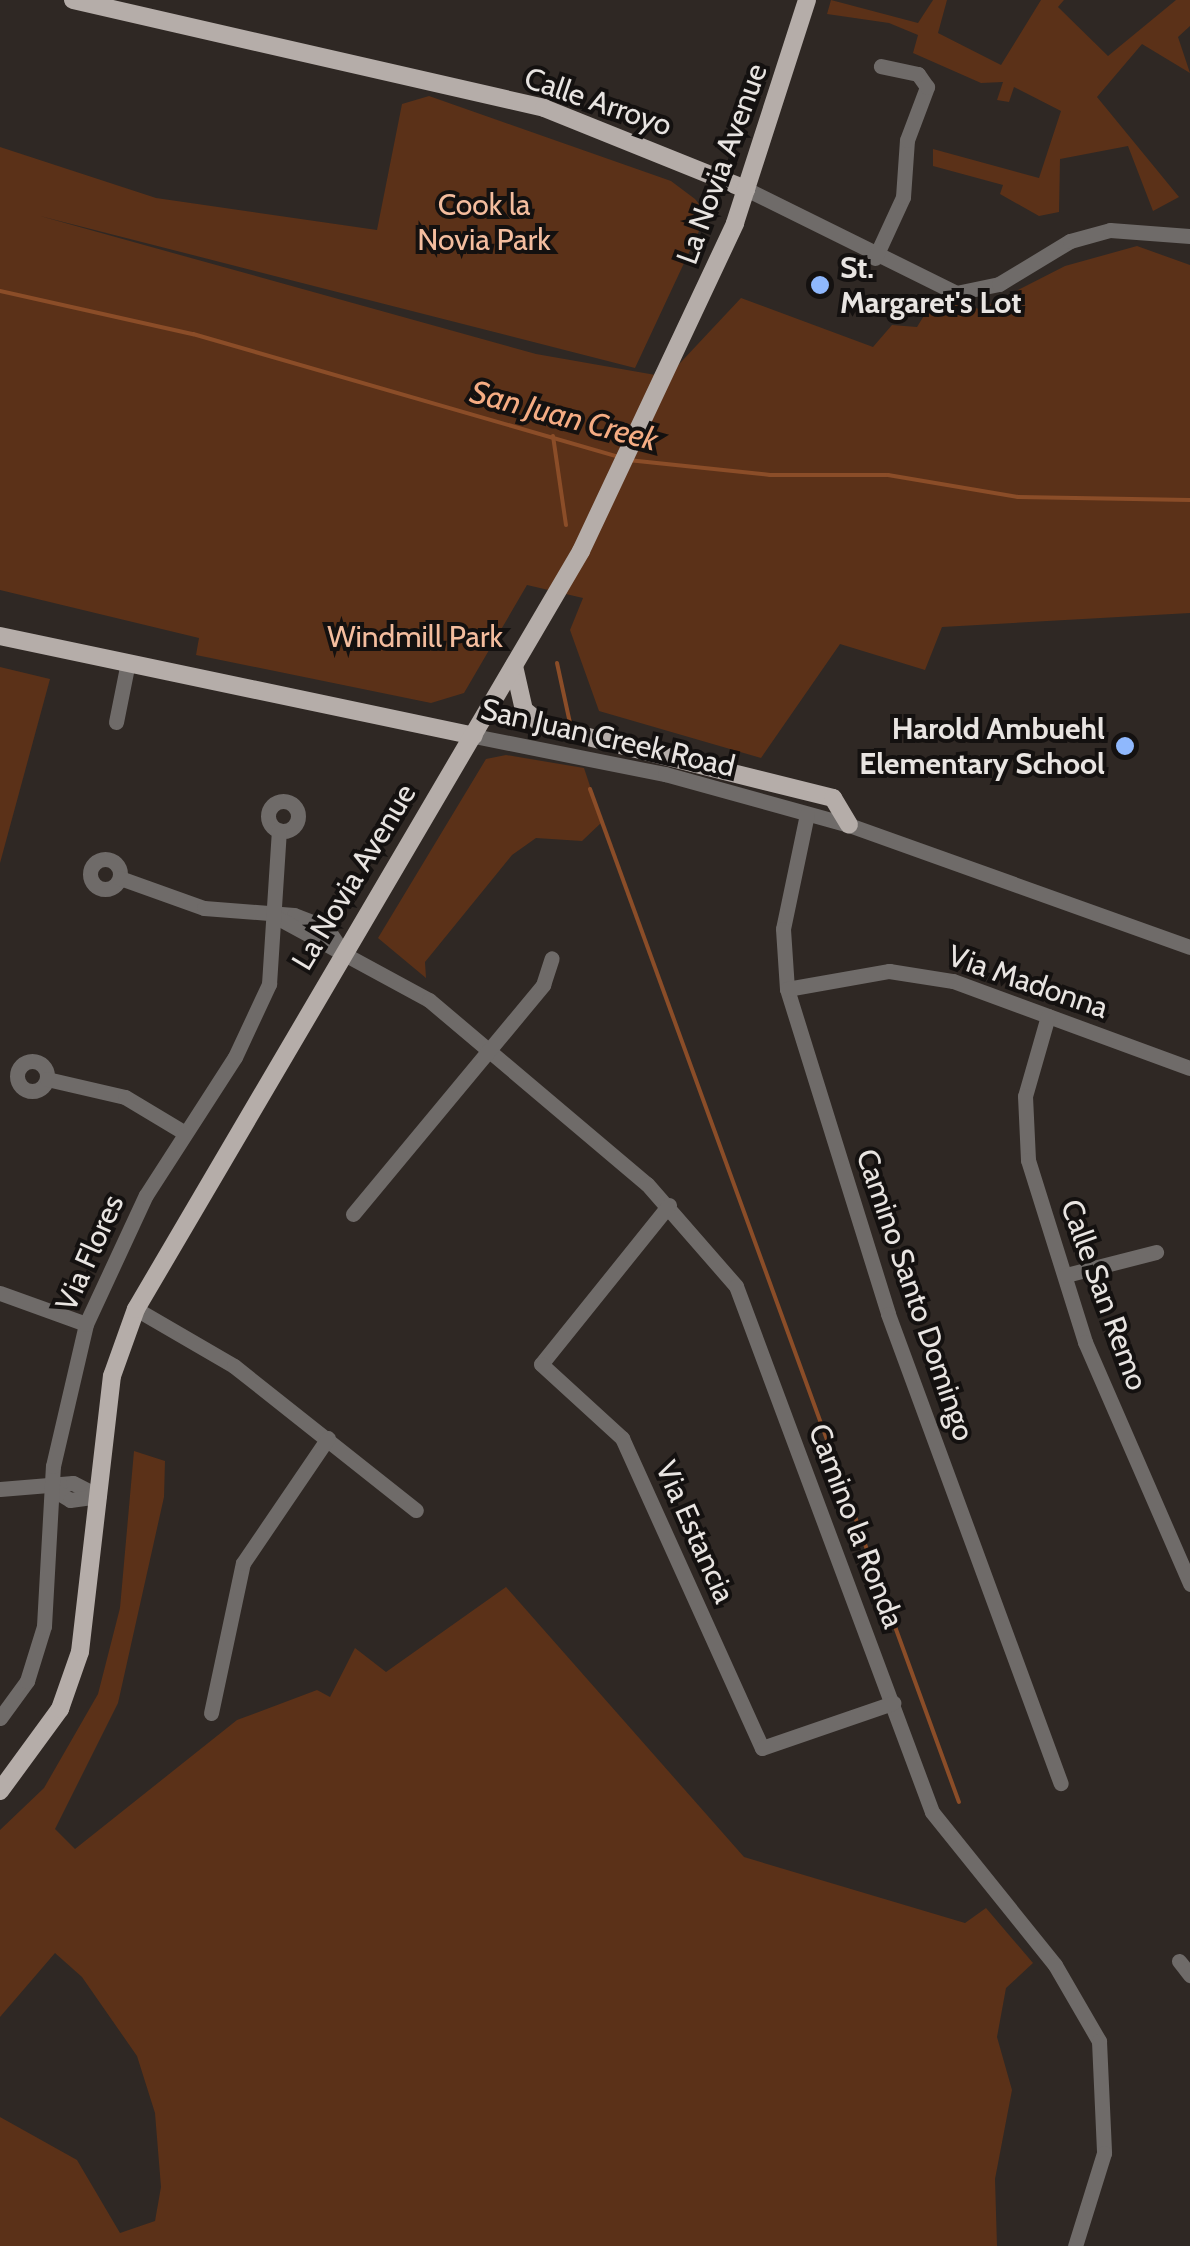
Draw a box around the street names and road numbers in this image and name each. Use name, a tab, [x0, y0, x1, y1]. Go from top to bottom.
street label: La Novia Avenue	[669, 59, 775, 269]
street label: Calle Arroyo	[520, 60, 676, 144]
street label: San Juan Creek Road	[477, 691, 739, 785]
street label: La Novia Avenue	[284, 778, 424, 976]
street label: Via Madonna	[943, 938, 1113, 1026]
street label: Camino Santo Domingo	[848, 1144, 982, 1446]
street label: Via Flores	[49, 1189, 131, 1317]
street label: Calle San Remo	[1053, 1195, 1155, 1395]
street label: Camino la Ronda	[801, 1419, 911, 1633]
street label: Via Estancia	[648, 1455, 742, 1609]

